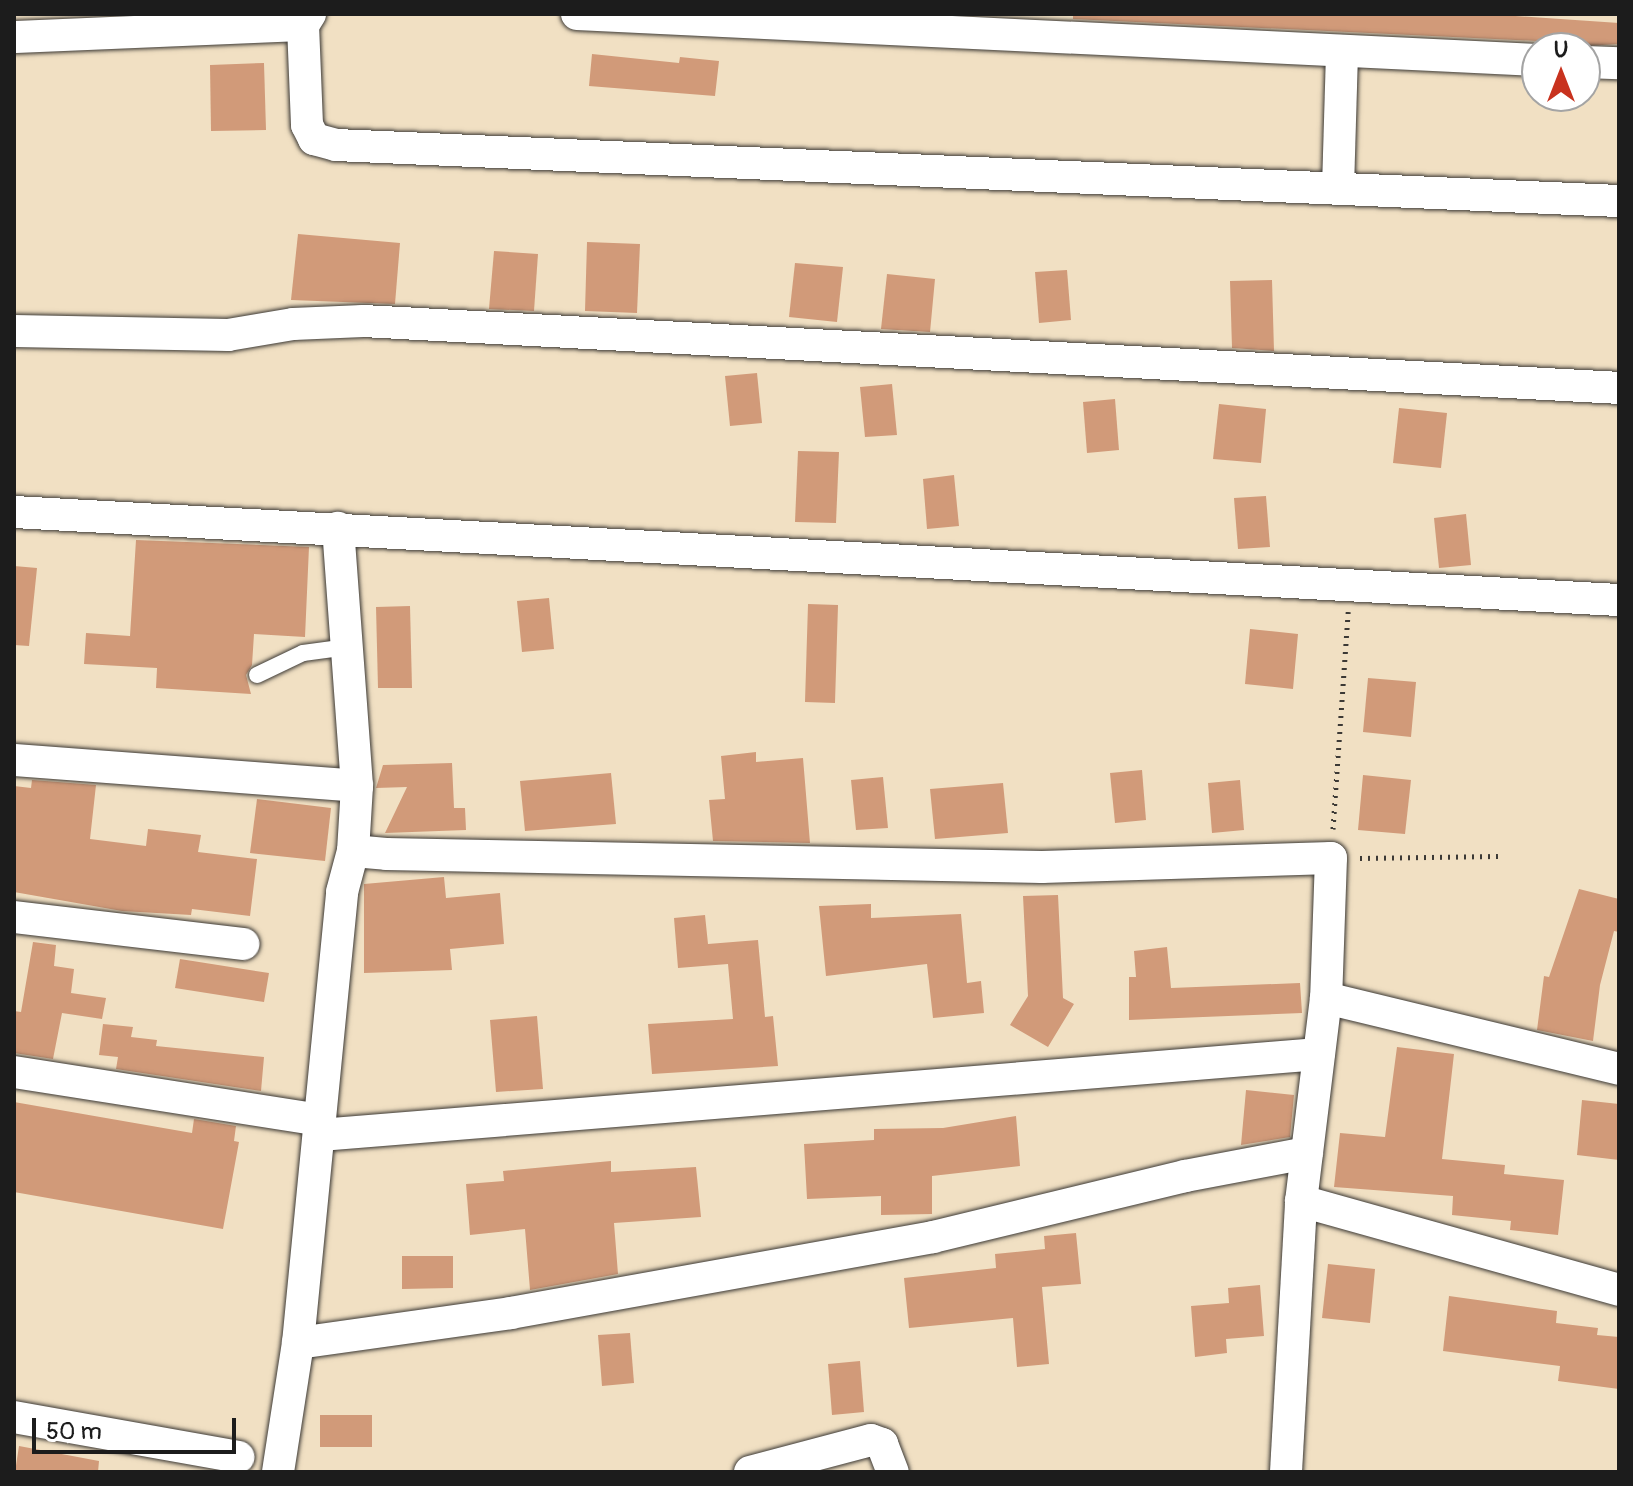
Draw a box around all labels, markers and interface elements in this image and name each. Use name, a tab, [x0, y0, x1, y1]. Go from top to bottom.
north arrow	[1521, 32, 1601, 112]
text: U	[1554, 36, 1568, 64]
scale bar	[36, 1402, 240, 1452]
text: 50 m	[46, 1417, 102, 1446]

